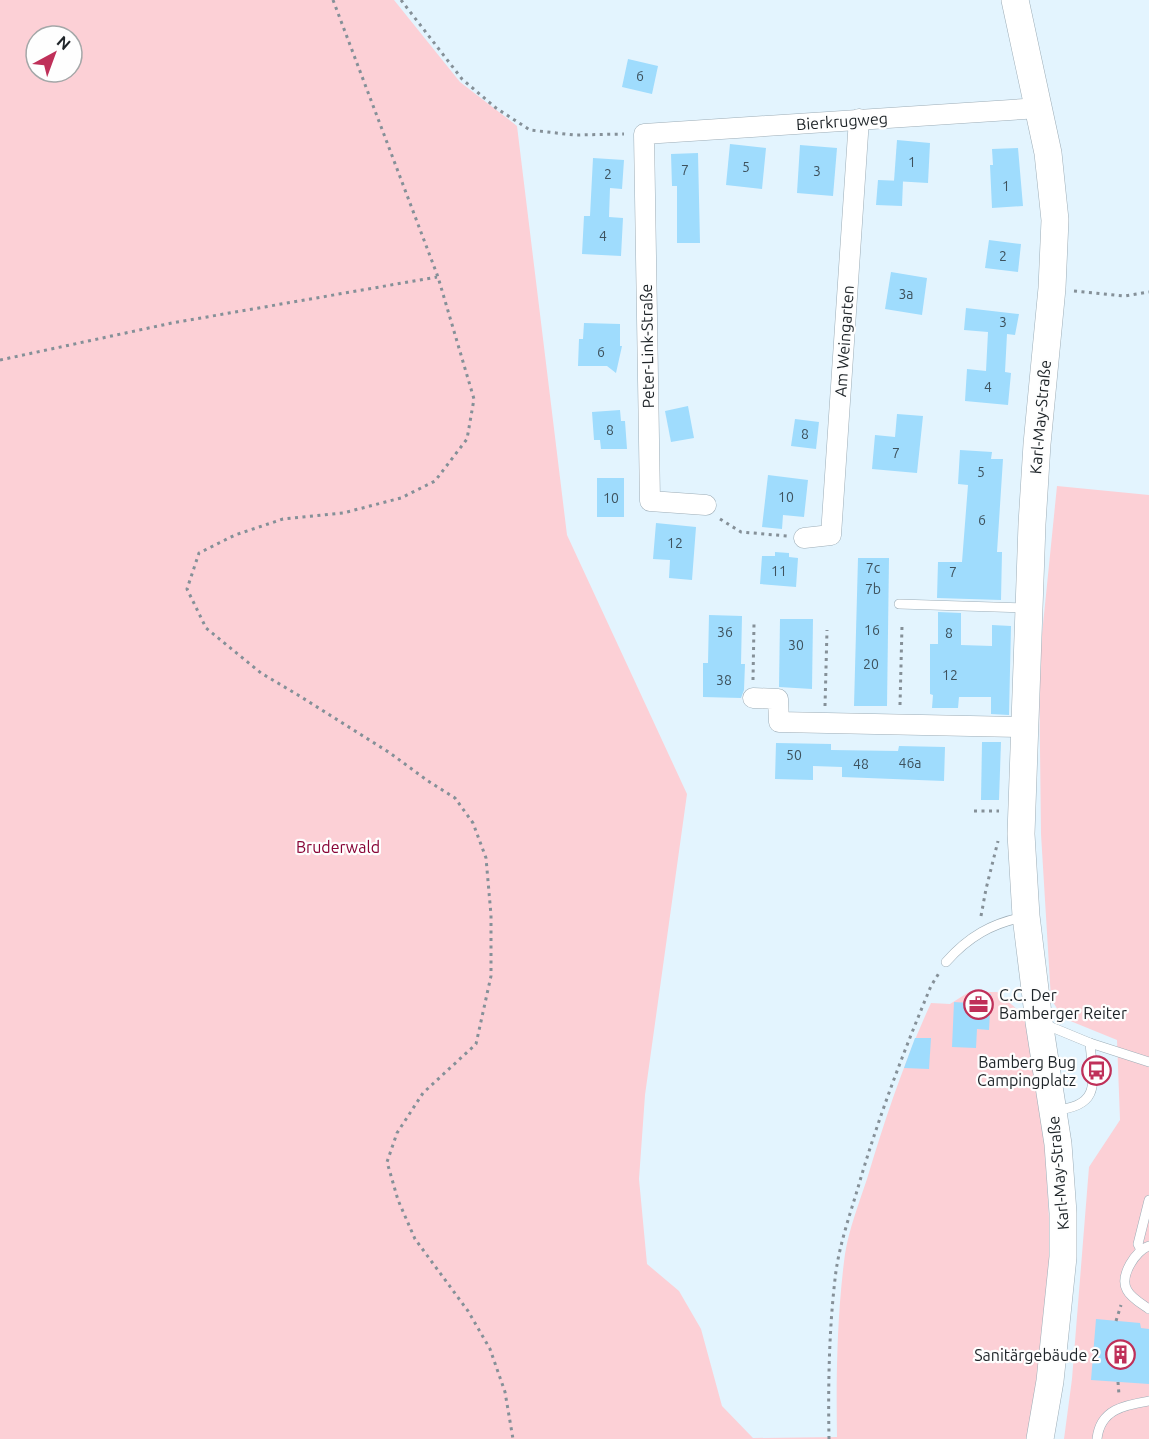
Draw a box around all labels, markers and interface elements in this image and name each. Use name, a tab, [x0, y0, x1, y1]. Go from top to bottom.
north arrow	[24, 24, 84, 84]
text: N	[53, 32, 74, 53]
house number: 6	[636, 68, 644, 84]
street label: Bierkrugweg	[796, 109, 888, 133]
house number: 1	[908, 154, 916, 170]
house number: 5	[742, 159, 750, 175]
house number: 7	[681, 162, 689, 178]
house number: 3	[813, 163, 821, 179]
house number: 2	[604, 166, 612, 182]
house number: 1	[1002, 178, 1010, 194]
house number: 4	[599, 228, 607, 244]
house number: 2	[999, 248, 1007, 264]
street label: Peter-Link-Straße	[637, 284, 657, 408]
street label: Am Weingarten	[831, 285, 857, 397]
house number: 3a	[898, 286, 914, 302]
house number: 3	[999, 314, 1007, 330]
house number: 6	[597, 344, 605, 360]
street label: Karl-May-Straße	[1026, 359, 1054, 475]
house number: 4	[984, 379, 992, 395]
house number: 8	[606, 422, 614, 438]
house number: 8	[801, 426, 809, 442]
house number: 7	[892, 445, 900, 461]
house number: 5	[977, 464, 985, 480]
house number: 10	[778, 489, 794, 505]
house number: 10	[603, 490, 619, 506]
house number: 6	[978, 512, 986, 528]
house number: 12	[667, 535, 683, 551]
house number: 7c	[866, 560, 881, 576]
house number: 11	[771, 563, 787, 579]
house number: 7	[949, 564, 957, 580]
house number: 7b	[865, 581, 881, 597]
house number: 16	[864, 622, 880, 638]
house number: 36	[717, 624, 733, 640]
house number: 8	[945, 625, 953, 641]
house number: 30	[788, 637, 804, 653]
house number: 20	[863, 656, 879, 672]
house number: 12	[942, 667, 958, 683]
house number: 38	[716, 672, 732, 688]
house number: 50	[786, 747, 802, 763]
house number: 46a	[899, 755, 922, 771]
house number: 48	[853, 756, 869, 772]
park label: Bruderwald	[296, 838, 380, 856]
place label: C.C. Der Bamberger Reiter	[999, 986, 1127, 1022]
office icon: C.C. Der Bamberger Reiter	[962, 988, 994, 1020]
place label: Bamberg Bug Campingplatz	[977, 1053, 1076, 1089]
bus stop icon: Bamberg Bug Campingplatz	[1081, 1055, 1113, 1087]
street label: Karl-May-Straße	[1044, 1115, 1072, 1231]
building icon: Sanitärgebäude 2	[1105, 1339, 1137, 1371]
place label: Sanitärgebäude 2	[974, 1346, 1100, 1364]

